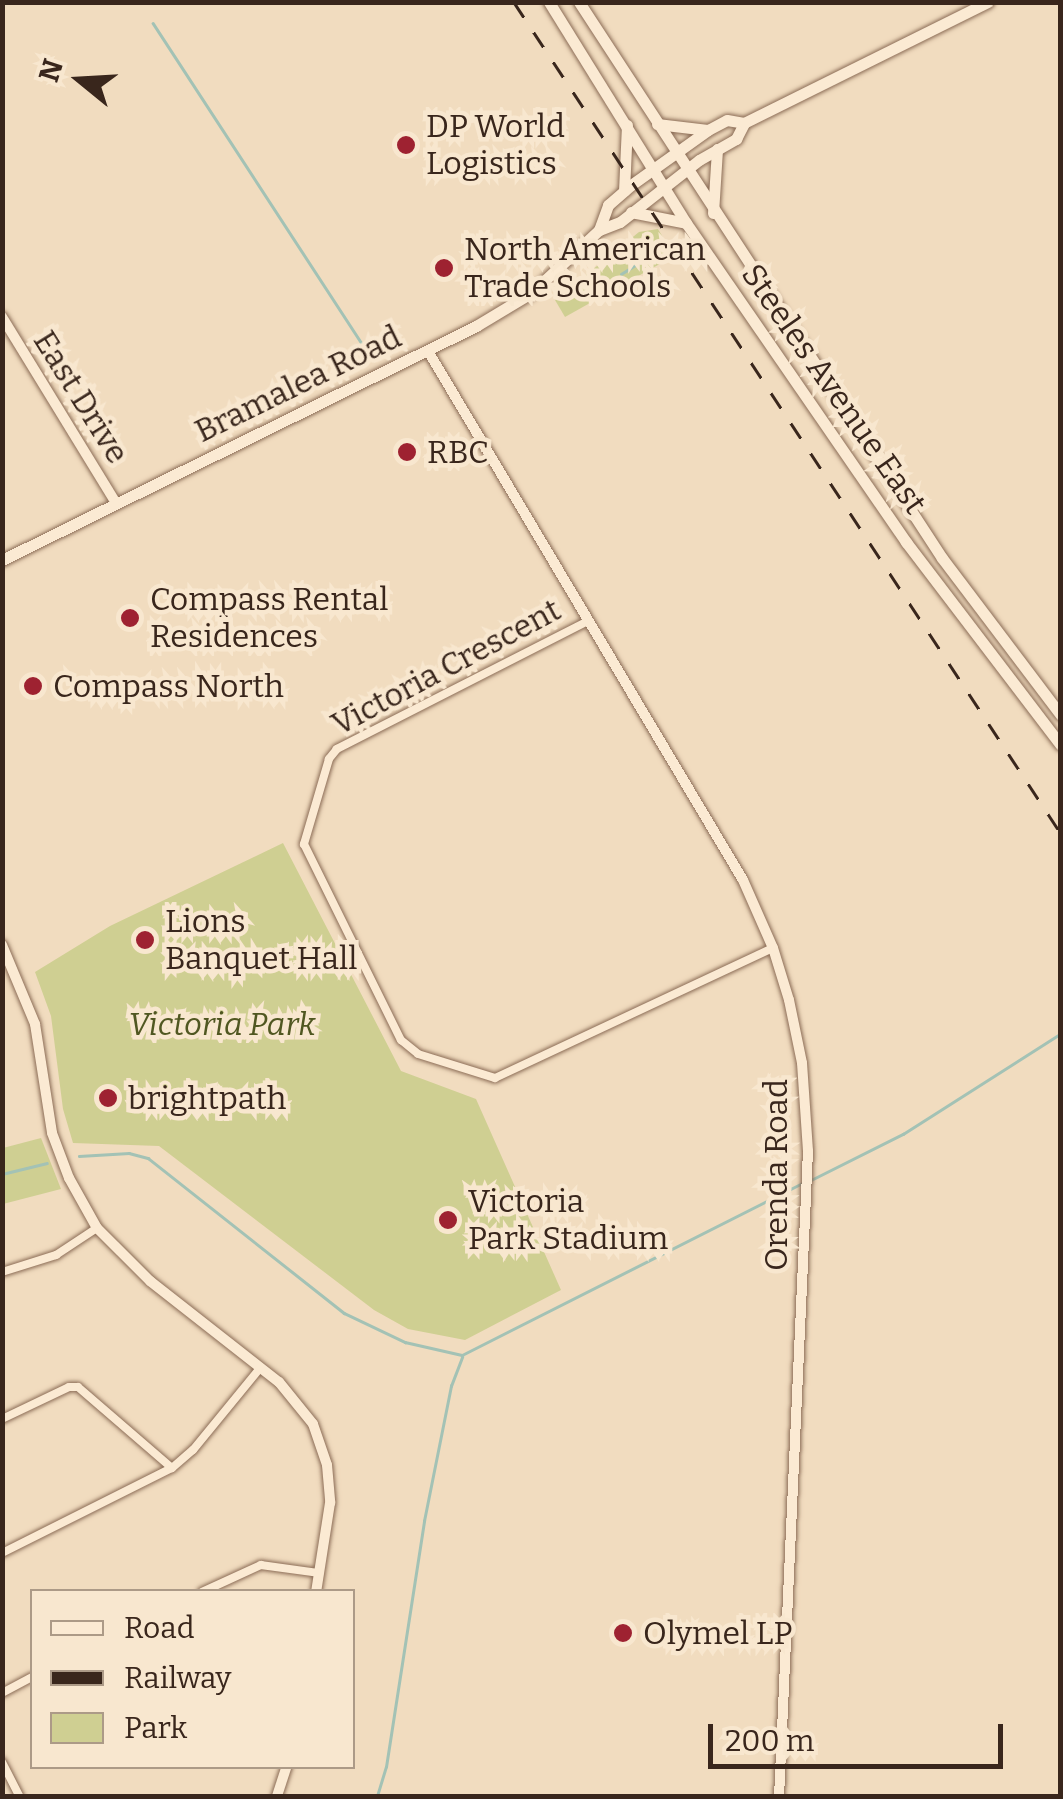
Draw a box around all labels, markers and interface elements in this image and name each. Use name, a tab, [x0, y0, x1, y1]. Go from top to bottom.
north arrow	[30, 30, 130, 130]
text: N	[32, 55, 70, 86]
place label: DP World Logistics	[426, 108, 565, 183]
marker: DP World Logistics	[395, 134, 417, 156]
place label: North American Trade Schools	[464, 231, 706, 306]
marker: North American Trade Schools	[433, 257, 455, 279]
street label: Steeles Avenue East	[733, 257, 935, 521]
street label: Bramalea Road	[189, 318, 407, 450]
street label: East Drive	[25, 324, 137, 470]
place label: RBC	[427, 433, 489, 471]
marker: RBC	[396, 441, 418, 463]
place label: Compass Rental Residences	[150, 581, 388, 656]
street label: Victoria Crescent	[325, 591, 567, 743]
marker: Compass Rental Residences	[119, 607, 141, 629]
place label: Compass North	[53, 667, 284, 705]
marker: Compass North	[22, 675, 44, 697]
place label: Lions Banquet Hall	[165, 903, 357, 978]
marker: Lions Banquet Hall	[134, 929, 156, 951]
park label: Victoria Park	[128, 1005, 316, 1043]
place label: brightpath	[128, 1079, 286, 1117]
street label: Orenda Road	[757, 1079, 795, 1271]
marker: brightpath	[97, 1087, 119, 1109]
place label: Victoria Park Stadium	[468, 1183, 668, 1258]
marker: Victoria Park Stadium	[437, 1209, 459, 1231]
legend	[30, 1589, 355, 1769]
text: Road	[124, 1610, 195, 1646]
place label: Olymel LP	[643, 1614, 792, 1652]
marker: Olymel LP	[612, 1622, 634, 1644]
text: Railway	[124, 1660, 231, 1696]
scale bar	[713, 1704, 1008, 1766]
text: Park	[124, 1710, 187, 1746]
text: 200 m	[725, 1723, 814, 1759]

